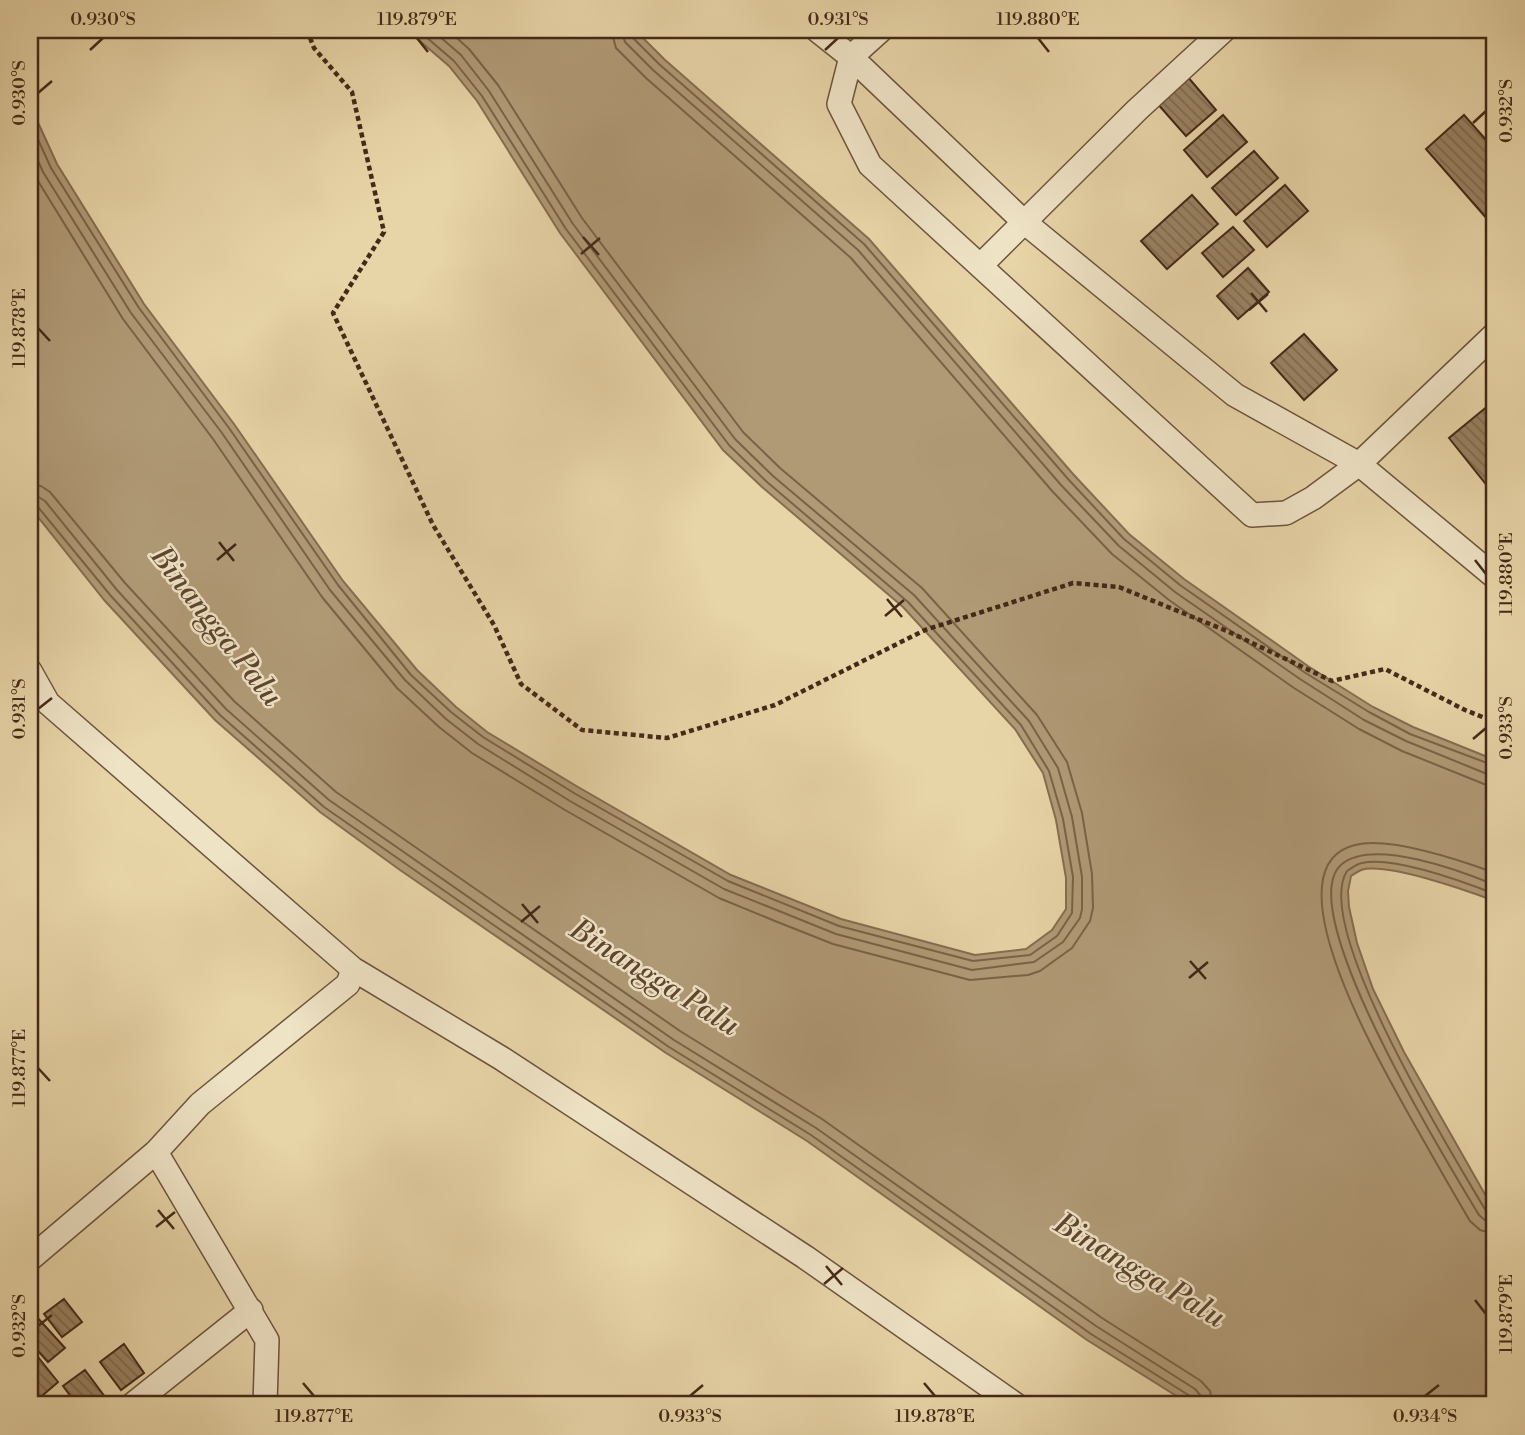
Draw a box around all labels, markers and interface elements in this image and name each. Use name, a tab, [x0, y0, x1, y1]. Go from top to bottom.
text: 0.930°S	[70, 8, 136, 31]
text: 119.879°E	[377, 8, 457, 31]
text: 0.931°S	[807, 8, 869, 31]
text: 119.880°E	[996, 8, 1080, 31]
text: 0.930°S	[8, 60, 31, 126]
text: 0.932°S	[1495, 79, 1518, 143]
text: 119.878°E	[8, 288, 31, 368]
text: 119.880°E	[1495, 532, 1518, 616]
water label: Binangga Palu	[141, 538, 291, 714]
text: 0.931°S	[8, 678, 31, 740]
text: 0.933°S	[1495, 696, 1518, 760]
water label: Binangga Palu	[562, 910, 746, 1045]
text: 119.877°E	[8, 1029, 31, 1107]
water label: Binangga Palu	[1046, 1204, 1232, 1337]
text: 119.879°E	[1495, 1274, 1518, 1354]
text: 0.932°S	[8, 1294, 31, 1358]
text: 119.877°E	[275, 1405, 353, 1428]
text: 0.933°S	[658, 1405, 722, 1428]
text: 119.878°E	[895, 1405, 975, 1428]
text: 0.934°S	[1393, 1405, 1457, 1428]

